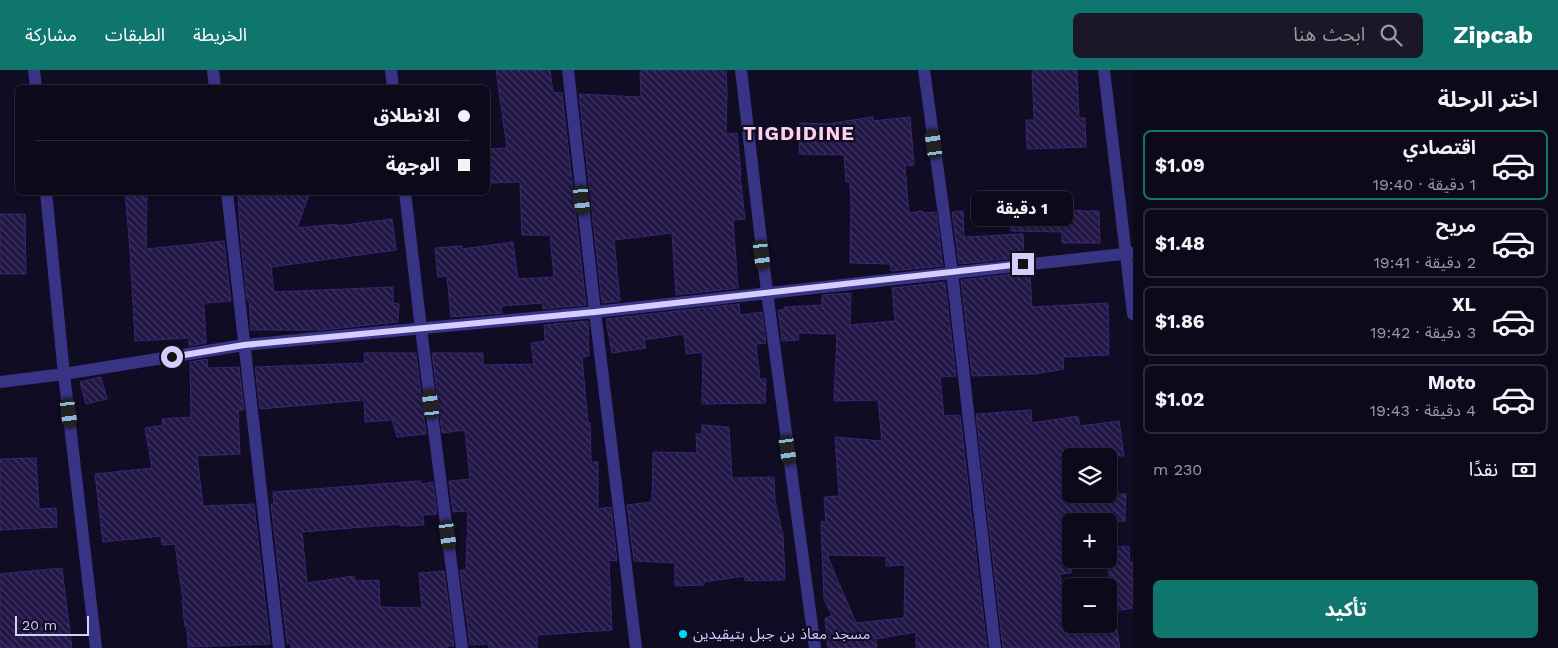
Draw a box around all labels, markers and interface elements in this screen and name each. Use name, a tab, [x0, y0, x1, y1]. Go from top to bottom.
search box	[1073, 13, 1423, 58]
icon: search	[1377, 21, 1405, 49]
text: Zipcab	[1453, 21, 1533, 49]
text: ابحث هنا	[1293, 23, 1365, 46]
text: مشاركة	[25, 24, 77, 45]
text: الطبقات	[105, 24, 165, 45]
text: الخريطة	[193, 24, 247, 45]
text: اختر الرحلة	[1438, 87, 1538, 112]
text: الانطلاق	[374, 104, 440, 127]
district label: TIGDIDINE	[743, 121, 855, 145]
car	[924, 128, 943, 160]
text: اقتصادي	[1403, 136, 1476, 159]
icon: car	[1491, 143, 1536, 188]
text: الوجهة	[386, 153, 440, 176]
text: $1.09	[1155, 154, 1205, 177]
text: 1 دقيقة · 19:40	[1373, 175, 1476, 194]
car	[572, 184, 591, 216]
callout: 1 دقيقة	[972, 191, 1074, 226]
text: 1 دقيقة	[996, 199, 1048, 218]
text: مريح	[1436, 214, 1476, 237]
icon: car	[1491, 221, 1536, 266]
text: $1.48	[1155, 232, 1205, 255]
car	[752, 239, 771, 271]
route end	[1012, 253, 1034, 275]
text: 2 دقيقة · 19:41	[1374, 253, 1476, 272]
text: XL	[1452, 293, 1476, 316]
icon: car	[1491, 299, 1536, 344]
text: $1.86	[1155, 310, 1205, 333]
text: 3 دقيقة · 19:42	[1370, 323, 1476, 342]
route start	[161, 346, 183, 368]
text: Moto	[1428, 371, 1476, 394]
icon: car	[1491, 377, 1536, 422]
car	[421, 388, 440, 420]
text: $1.02	[1155, 388, 1204, 411]
car	[59, 397, 78, 429]
text: 4 دقيقة · 19:43	[1370, 401, 1476, 420]
car	[778, 434, 797, 466]
map controls	[1062, 448, 1117, 633]
button: layers	[1062, 448, 1117, 503]
icon: cash	[1510, 456, 1538, 484]
text: نقدًا	[1469, 458, 1498, 481]
text: 230 m	[1153, 460, 1202, 479]
button: +	[1062, 513, 1117, 568]
car	[438, 519, 457, 551]
button: −	[1062, 578, 1117, 633]
button: تأكيد	[1153, 580, 1538, 638]
scale bar	[15, 613, 89, 636]
text: 20 m	[22, 617, 57, 633]
place label: مسجد معاذ بن جبل بتيقيدين	[693, 625, 870, 643]
marker: مسجد معاذ بن جبل بتيقيدين	[677, 628, 689, 640]

